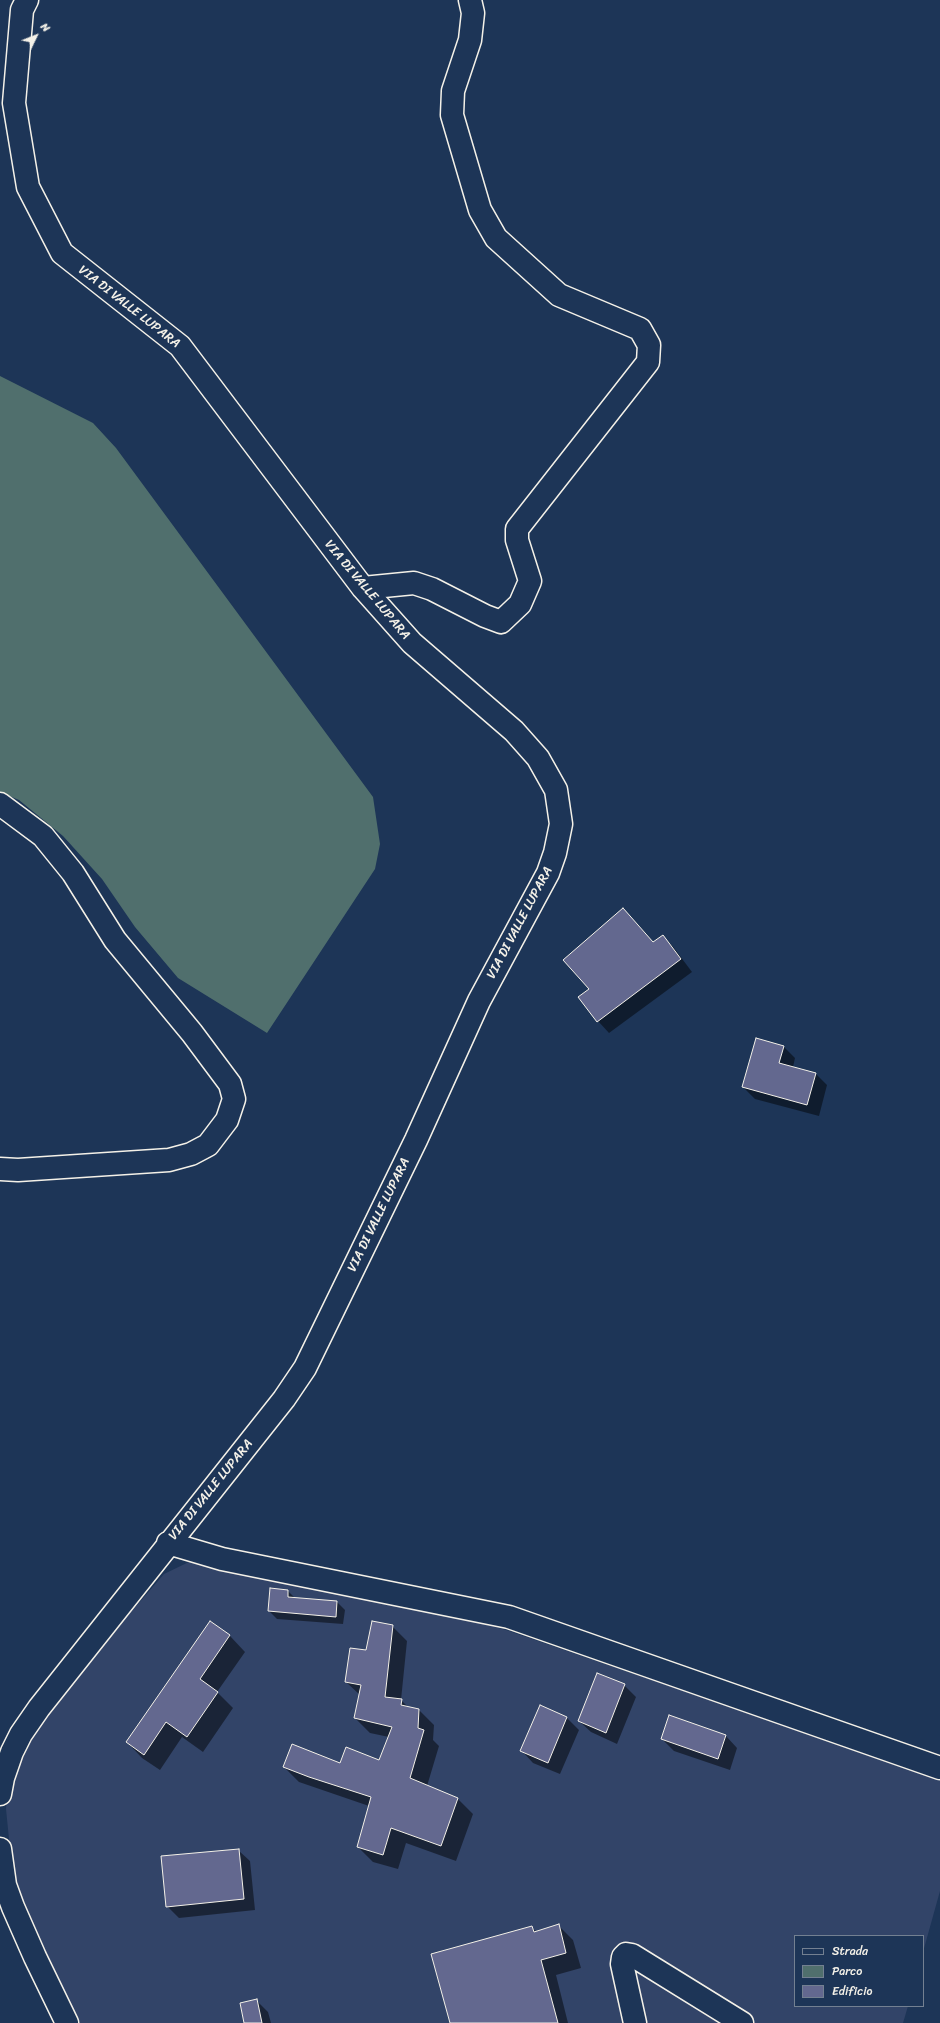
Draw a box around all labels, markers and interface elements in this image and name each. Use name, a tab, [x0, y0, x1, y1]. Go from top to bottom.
north arrow	[16, 16, 56, 56]
text: N	[36, 18, 55, 37]
street label: VIA DI VALLE LUPARA	[75, 262, 183, 352]
street label: VIA DI VALLE LUPARA	[321, 537, 413, 643]
street label: VIA DI VALLE LUPARA	[484, 864, 556, 982]
street label: VIA DI VALLE LUPARA	[345, 1155, 413, 1275]
street label: VIA DI VALLE LUPARA	[166, 1437, 256, 1543]
legend	[794, 1935, 924, 2007]
text: Strada	[832, 1940, 868, 1962]
text: Parco	[832, 1960, 862, 1982]
text: Edificio	[832, 1980, 872, 2002]

